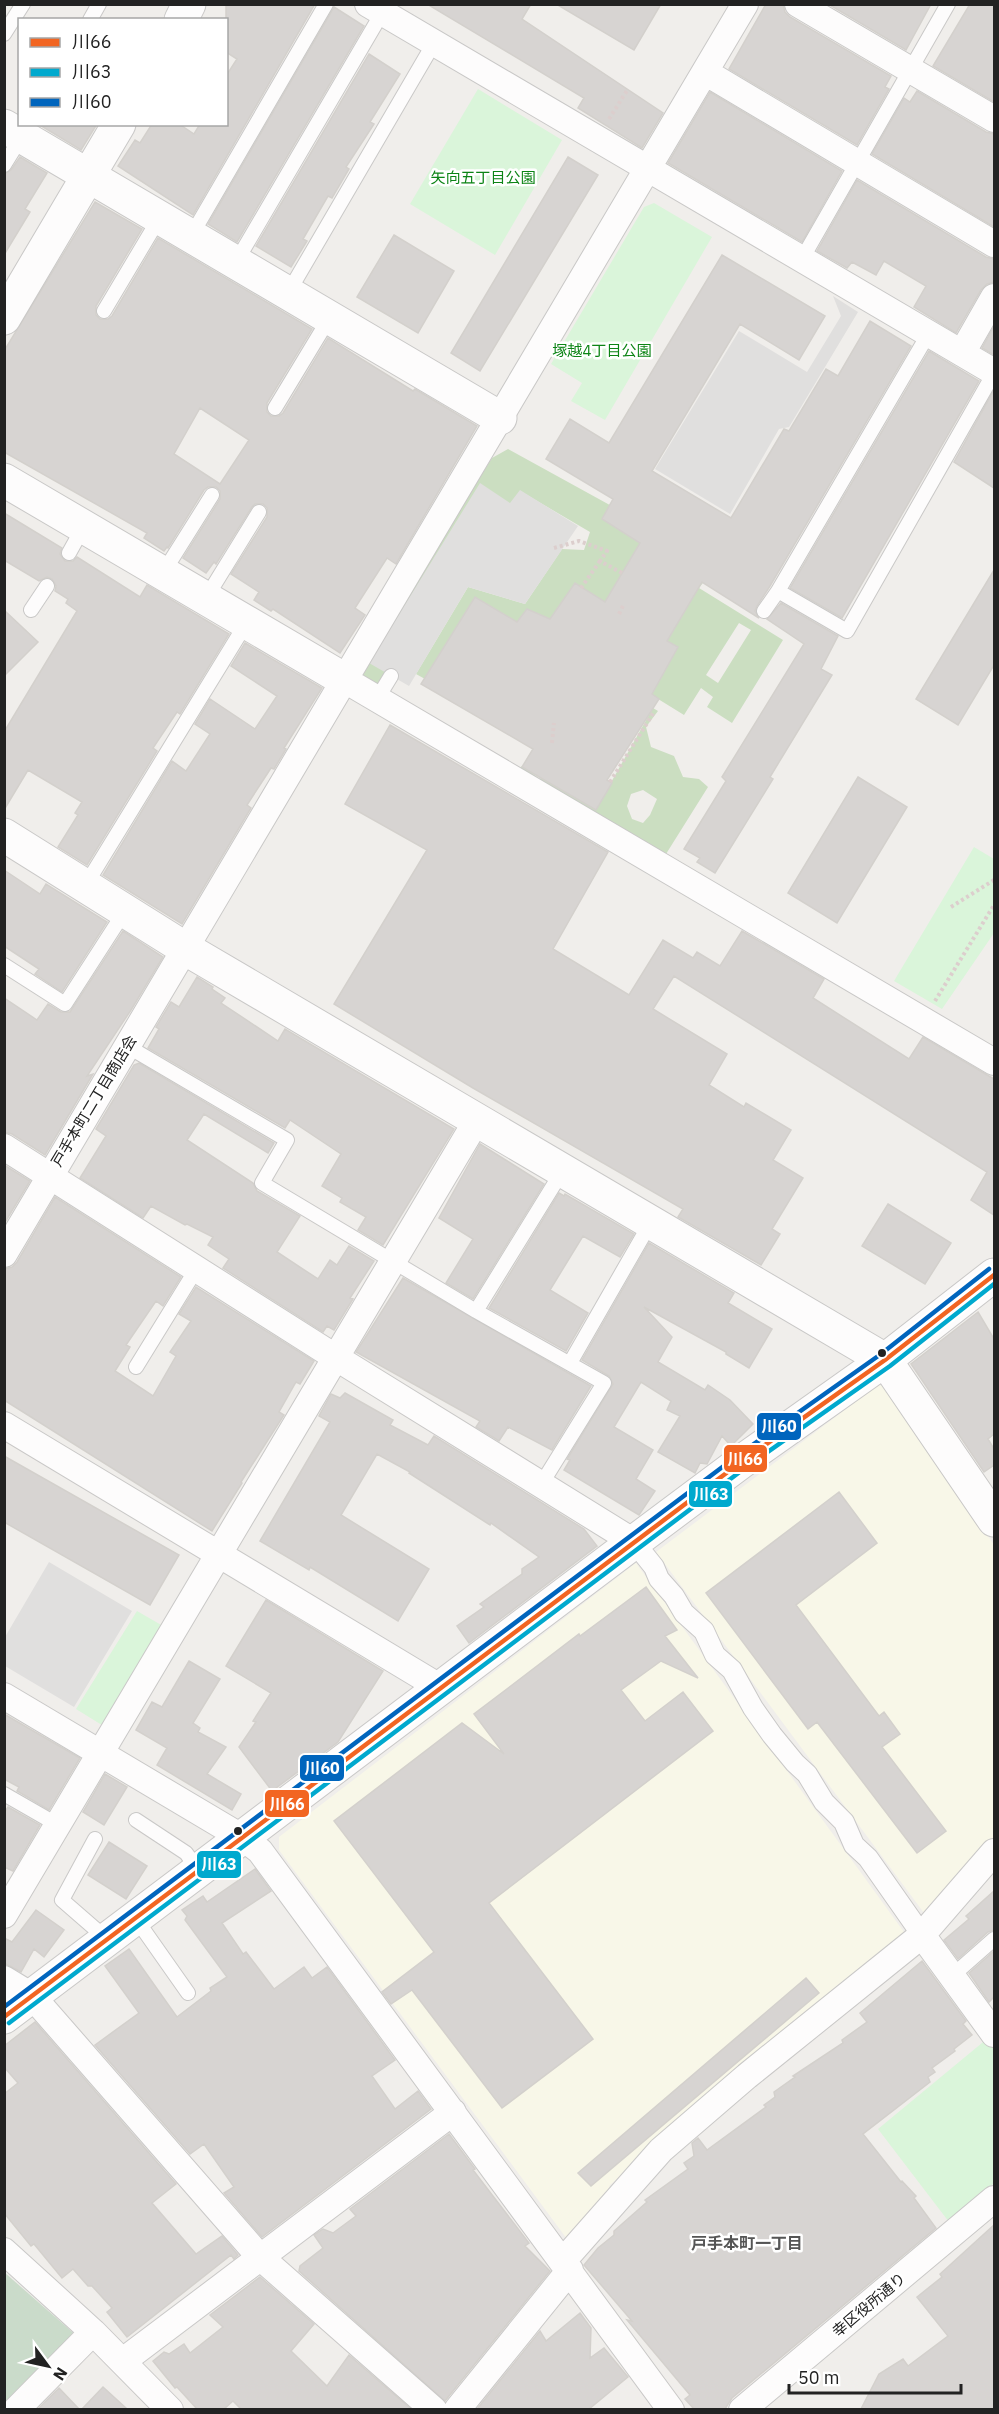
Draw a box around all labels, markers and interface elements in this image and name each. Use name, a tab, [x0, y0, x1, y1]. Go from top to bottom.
legend	[18, 18, 228, 126]
text: 川66	[72, 30, 112, 53]
text: 川63	[72, 60, 112, 83]
text: 川60	[72, 90, 112, 113]
park label: 矢向五丁目公園	[430, 168, 536, 187]
park label: 塚越4丁目公園	[552, 341, 652, 360]
street label: 戸手本町二丁目商店会	[47, 1032, 140, 1170]
unlabelled marker	[876, 1347, 888, 1359]
line badge: 川60	[756, 1412, 802, 1441]
text: 川60	[761, 1416, 797, 1436]
line badge: 川66	[723, 1444, 768, 1473]
text: 川66	[727, 1449, 763, 1469]
line badge: 川63	[688, 1480, 733, 1508]
text: 川63	[693, 1484, 729, 1504]
line badge: 川60	[299, 1754, 345, 1782]
text: 川60	[304, 1758, 340, 1778]
line badge: 川66	[264, 1789, 310, 1818]
text: 川66	[269, 1794, 305, 1814]
unlabelled marker	[232, 1825, 244, 1837]
line badge: 川63	[196, 1850, 242, 1879]
text: 川63	[201, 1854, 237, 1874]
district label: 戸手本町一丁目	[691, 2233, 803, 2253]
street label: 幸区役所通り	[828, 2268, 909, 2341]
north arrow	[18, 2336, 78, 2396]
scale bar	[789, 2357, 962, 2395]
text: N	[49, 2364, 72, 2384]
text: 50 m	[798, 2366, 840, 2389]

